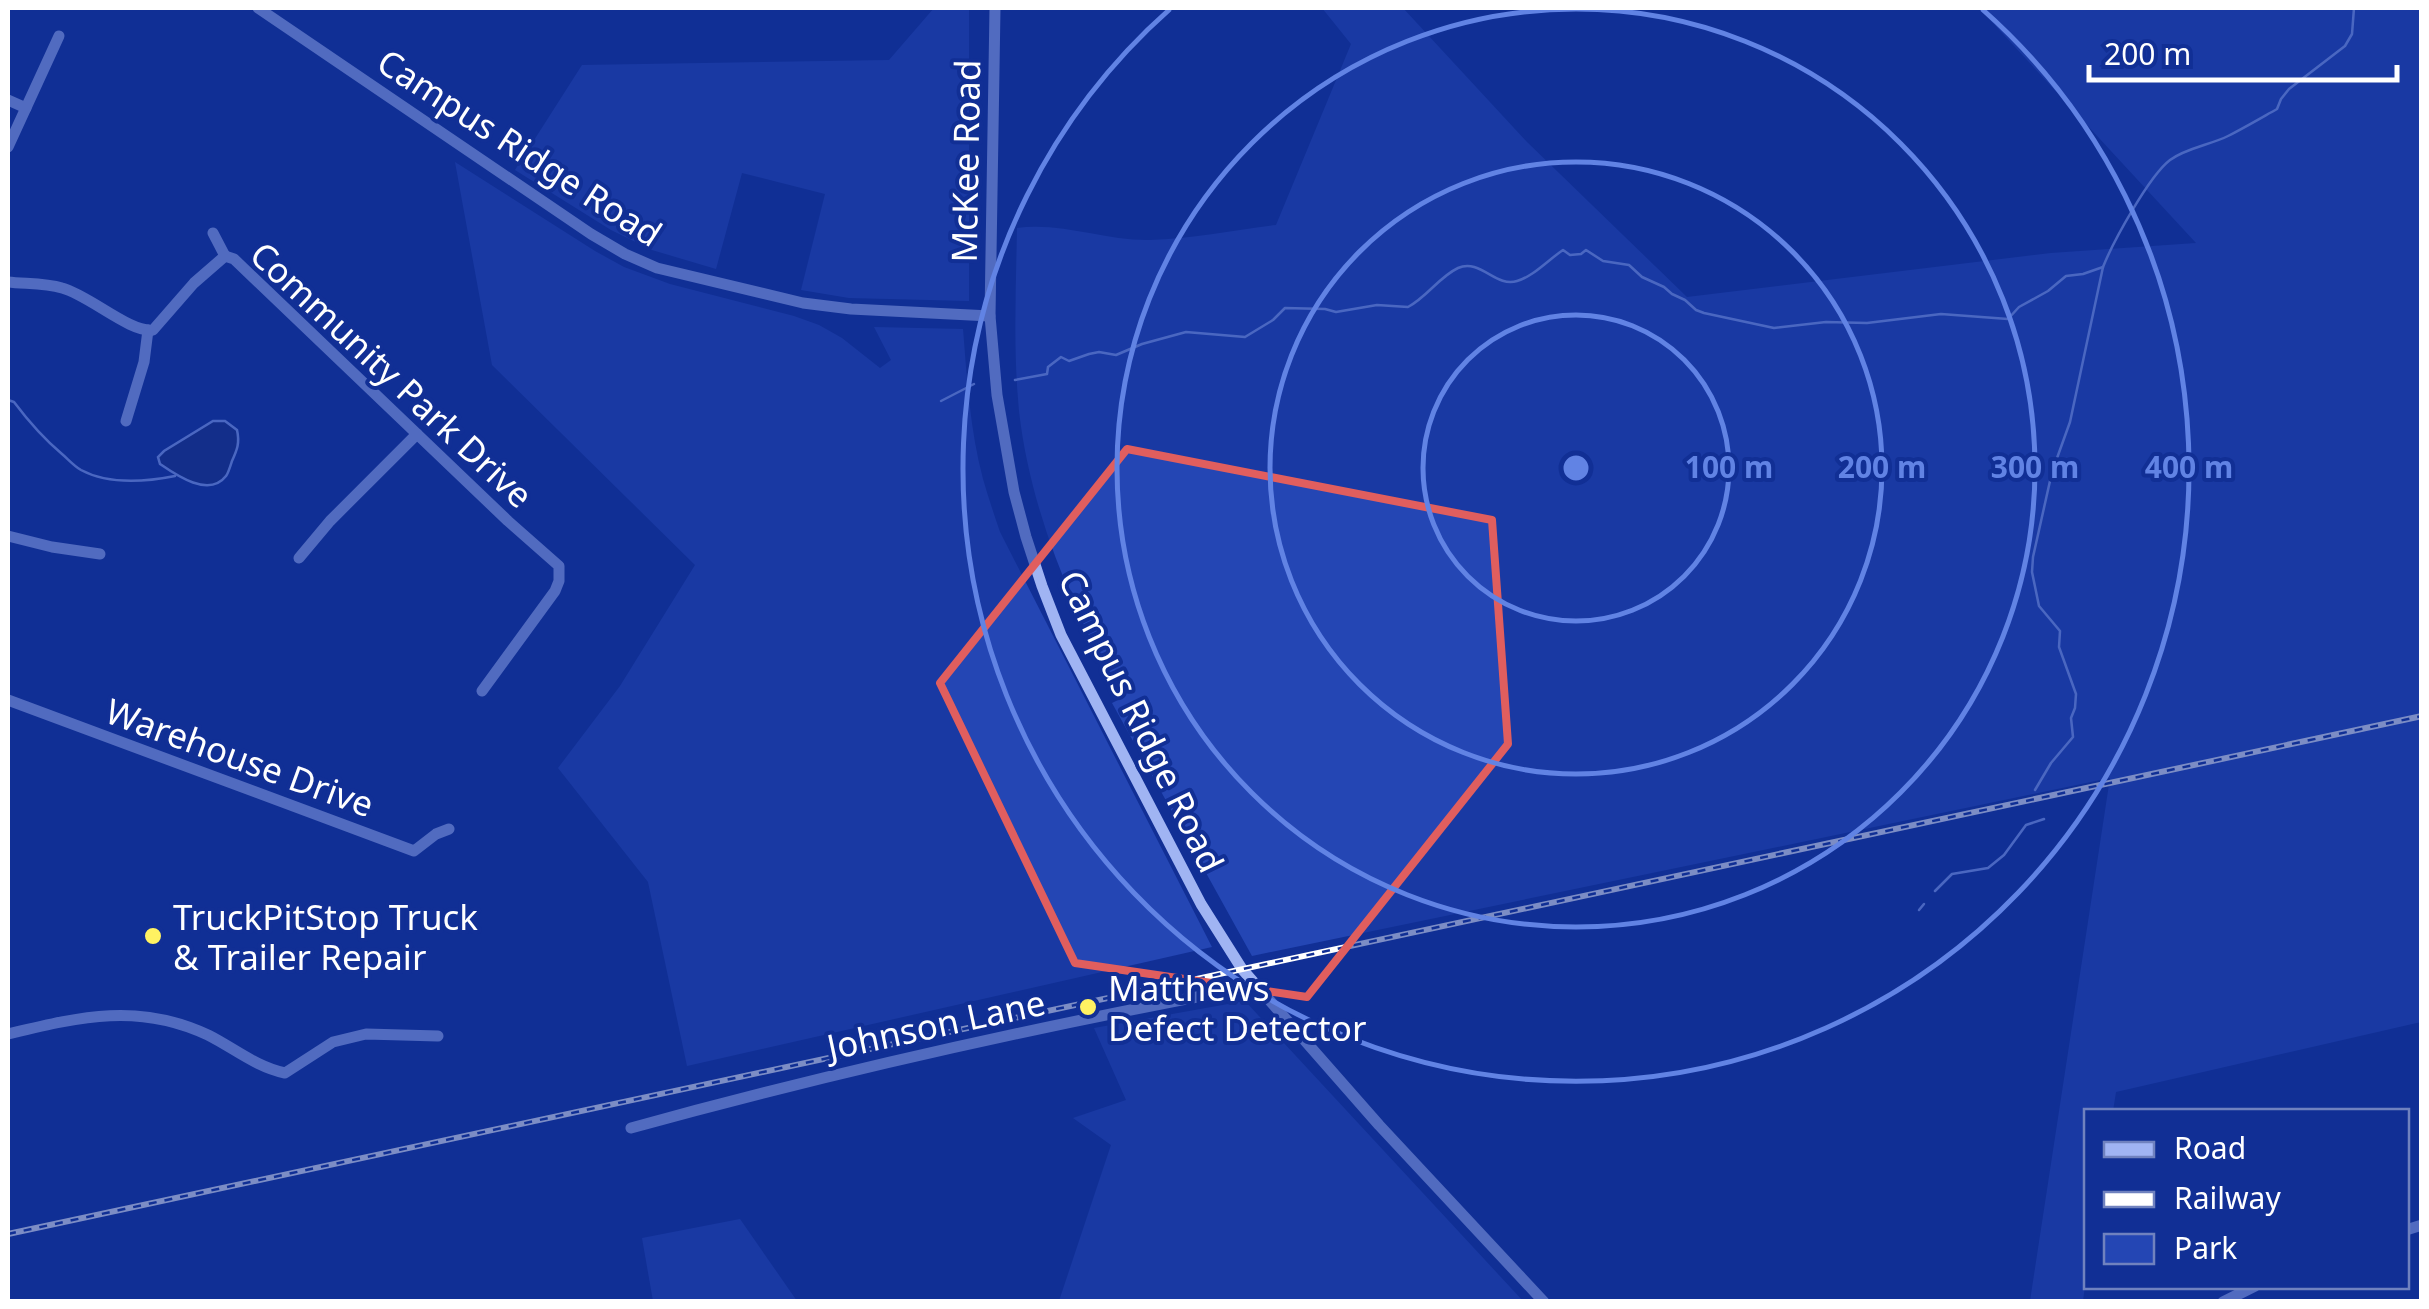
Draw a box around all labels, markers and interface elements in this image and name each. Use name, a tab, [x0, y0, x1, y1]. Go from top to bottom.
scale bar	[2089, 20, 2396, 82]
text: 200 m	[2104, 33, 2191, 74]
street label: Campus Ridge Road	[369, 37, 671, 257]
street label: McKee Road	[940, 59, 990, 263]
street label: Community Park Drive	[241, 231, 543, 517]
text: 100 m	[1685, 446, 1773, 487]
text: 200 m	[1838, 446, 1926, 487]
text: 300 m	[1991, 446, 2079, 487]
text: 400 m	[2145, 446, 2233, 487]
centre of rings	[1558, 450, 1594, 486]
street label: Campus Ridge Road	[1048, 562, 1236, 880]
street label: Warehouse Drive	[100, 687, 380, 827]
place label: TruckPitStop Truck & Trailer Repair	[173, 893, 478, 980]
marker: TruckPitStop Truck & Trailer Repair	[142, 925, 164, 947]
place label: Matthews Defect Detector	[1108, 964, 1366, 1051]
street label: Johnson Lane	[820, 978, 1049, 1071]
marker: Matthews Defect Detector	[1077, 996, 1099, 1018]
legend	[2084, 1109, 2409, 1289]
text: Road	[2174, 1127, 2246, 1168]
text: Railway	[2174, 1177, 2281, 1218]
text: Park	[2174, 1227, 2237, 1268]

